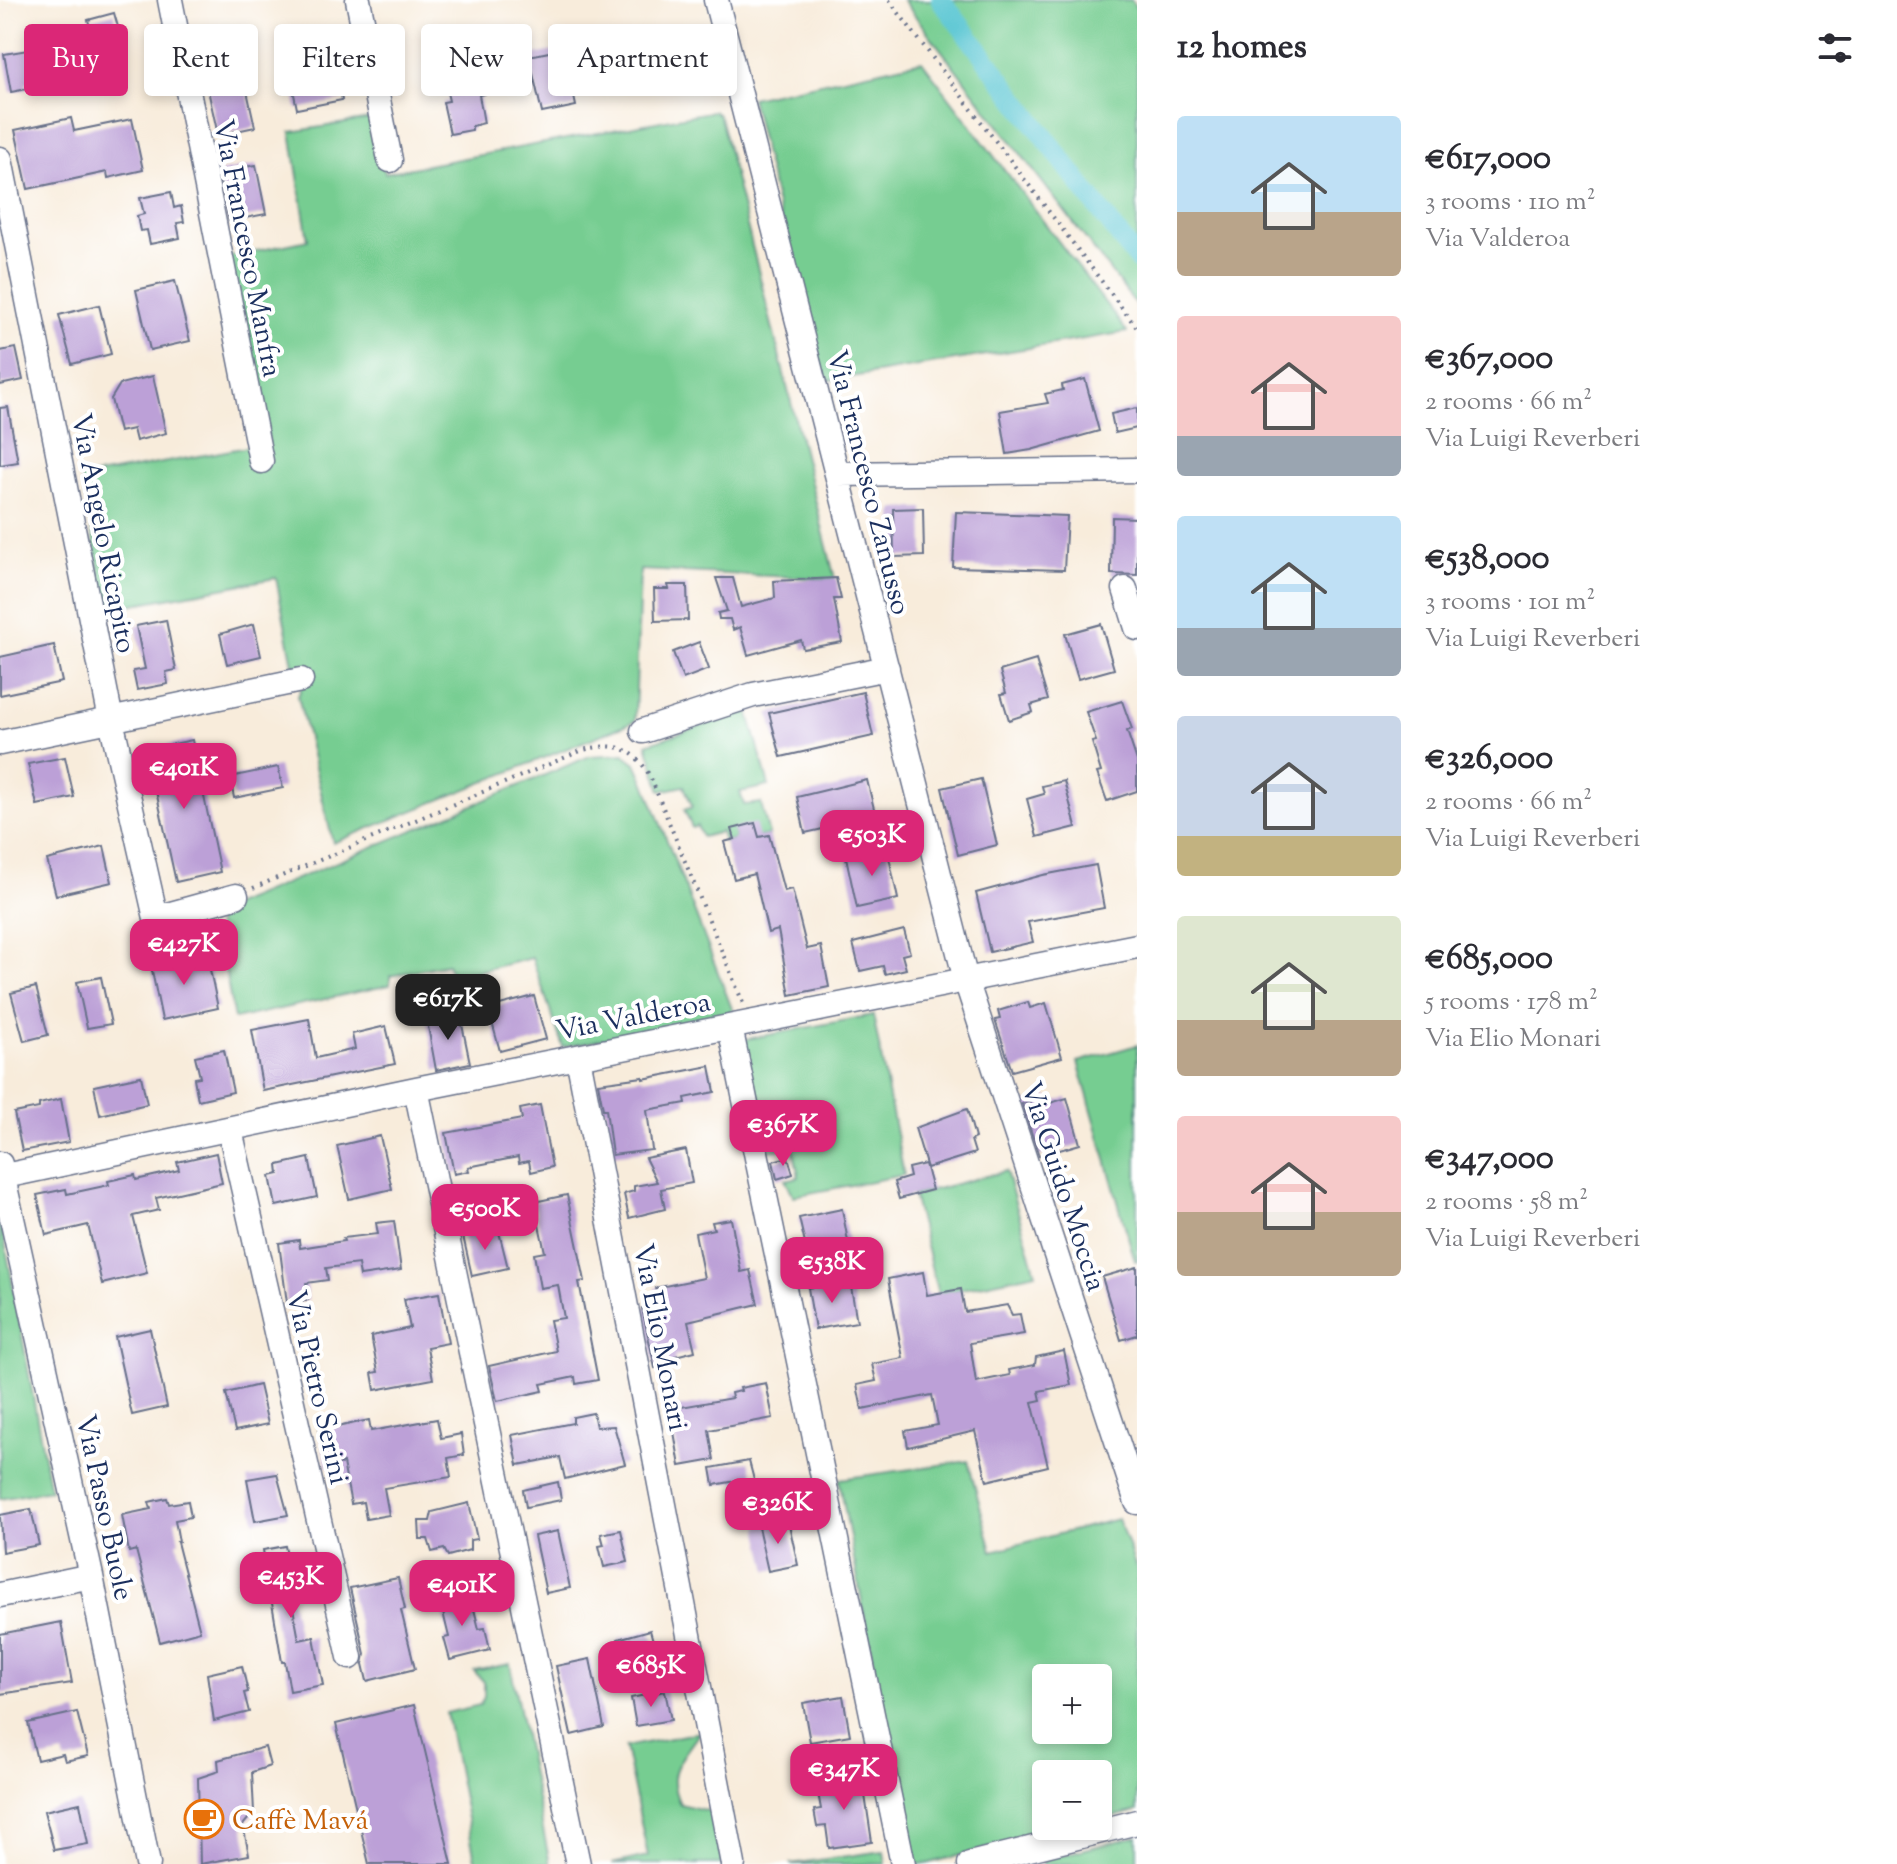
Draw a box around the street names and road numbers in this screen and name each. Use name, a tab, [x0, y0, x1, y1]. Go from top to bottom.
street label: Via Francesco Manfra	[201, 116, 291, 381]
street label: Via Francesco Zanusso	[815, 346, 919, 619]
street label: Via Angelo Ricapito	[59, 410, 145, 657]
street label: Via Valderoa	[553, 983, 714, 1053]
street label: Via Guido Moccia	[1009, 1077, 1115, 1297]
street label: Via Elio Monari	[621, 1241, 697, 1435]
street label: Via Pietro Serini	[274, 1287, 358, 1489]
street label: Via Passo Buole	[64, 1411, 142, 1604]

